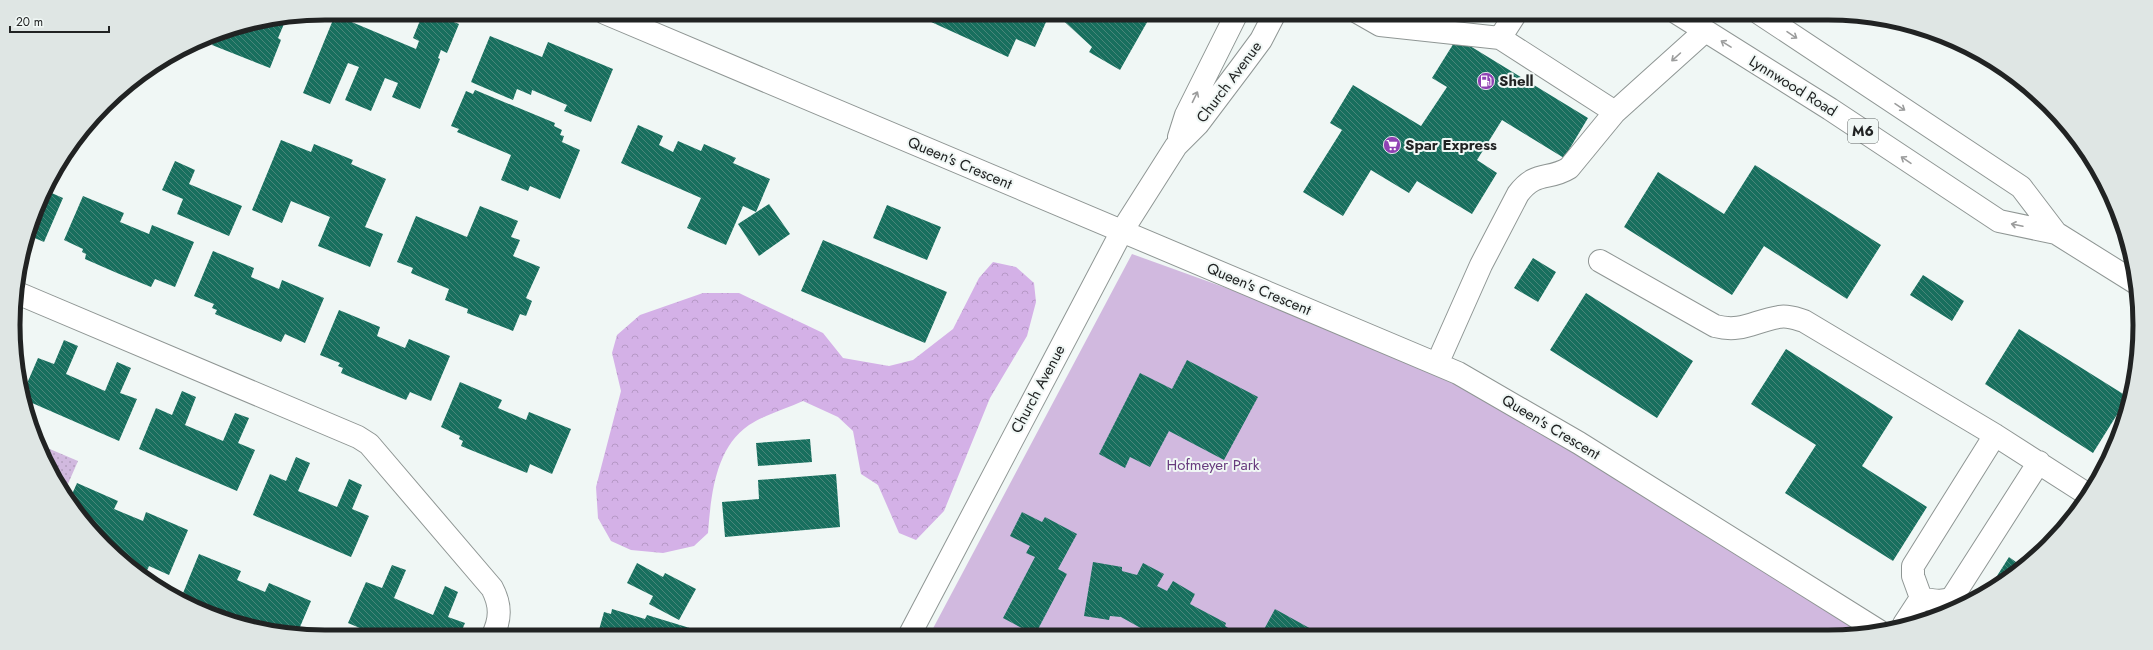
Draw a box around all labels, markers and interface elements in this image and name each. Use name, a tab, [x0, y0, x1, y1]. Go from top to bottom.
scale bar	[10, 8, 109, 34]
text: 20 m	[16, 13, 43, 31]
one-way arrow	[1786, 31, 1798, 39]
street label: Church Avenue	[1191, 36, 1267, 127]
one-way arrow	[1721, 40, 1732, 48]
street label: Lynnwood Road	[1745, 50, 1841, 122]
one-way arrow	[1671, 52, 1681, 62]
place label: Shell	[1499, 70, 1534, 92]
fuel station icon: Shell	[1476, 71, 1496, 91]
one-way arrow	[1192, 91, 1199, 103]
one-way arrow	[1894, 103, 1905, 111]
road number: M6	[1848, 119, 1878, 143]
street label: Queen's Crescent	[904, 131, 1016, 195]
place label: Spar Express	[1405, 134, 1497, 156]
supermarket icon: Spar Express	[1382, 135, 1402, 155]
one-way arrow	[1901, 155, 1912, 164]
one-way arrow	[2011, 220, 2024, 228]
street label: Queen's Crescent	[1203, 257, 1315, 321]
street label: Church Avenue	[1005, 341, 1071, 437]
street label: Queen's Crescent	[1498, 389, 1605, 465]
park label: Hofmeyer Park	[1167, 454, 1260, 476]

